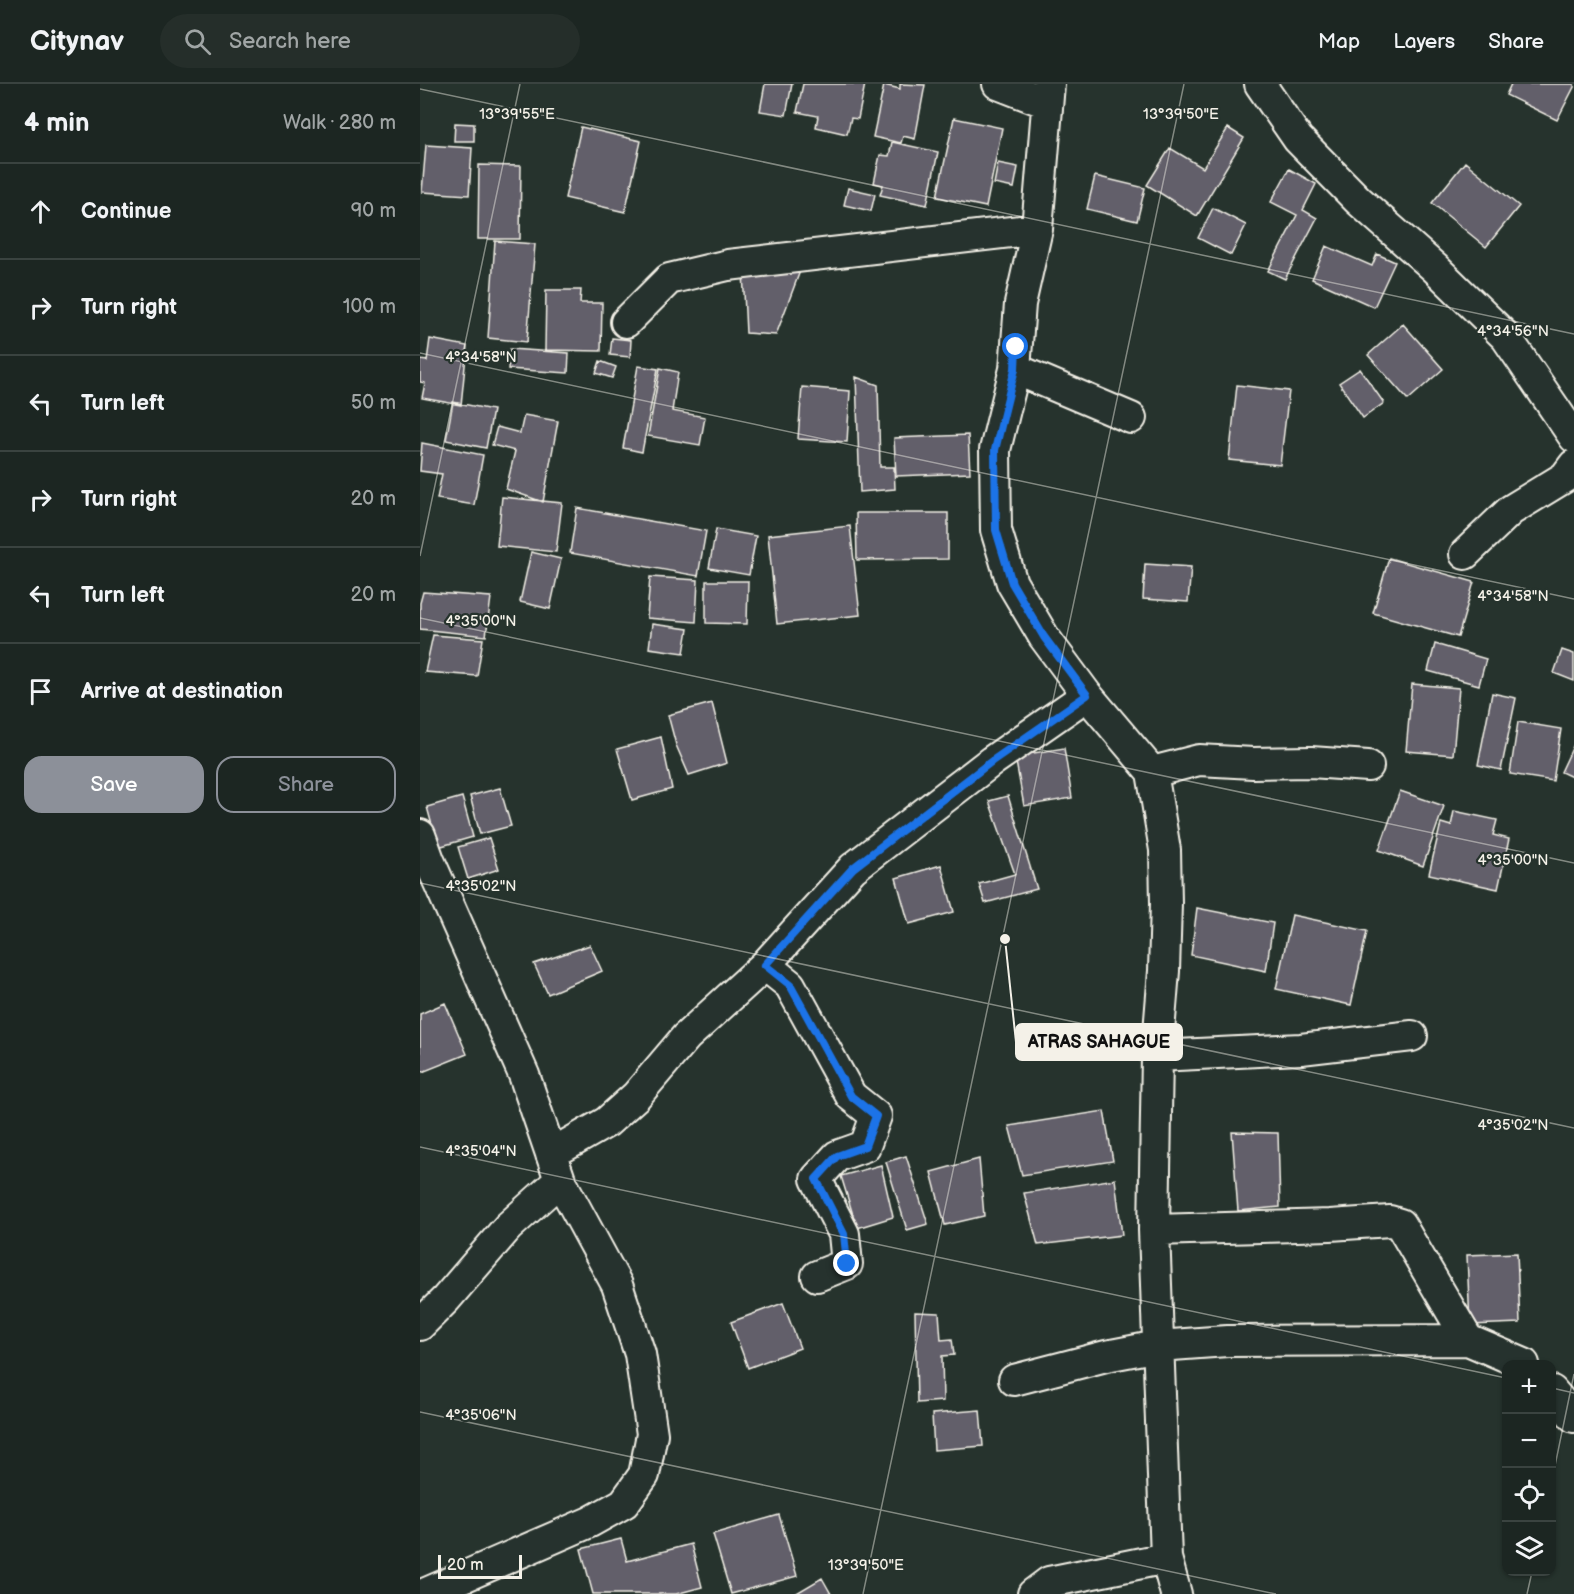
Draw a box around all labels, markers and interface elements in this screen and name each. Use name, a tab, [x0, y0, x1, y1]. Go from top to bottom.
search box	[160, 14, 580, 68]
text: Citynav	[30, 25, 124, 58]
icon: search	[181, 25, 214, 58]
text: Search here	[229, 28, 351, 55]
text: Map	[1318, 29, 1360, 54]
text: Layers	[1393, 29, 1455, 54]
text: Share	[1488, 29, 1544, 54]
text: 13°39'55"E	[479, 105, 555, 124]
text: 13°39'50"E	[1143, 105, 1219, 124]
text: 4 min	[24, 108, 89, 139]
text: Walk · 280 m	[283, 111, 396, 135]
icon: ahead	[24, 195, 57, 228]
text: Continue	[81, 198, 171, 225]
text: 90 m	[351, 199, 396, 223]
icon: right	[24, 291, 57, 324]
text: Turn right	[81, 294, 177, 321]
text: 100 m	[343, 295, 396, 319]
text: 4°34'56"N	[1477, 322, 1549, 341]
route start	[1002, 333, 1028, 359]
text: 4°34'58"N	[445, 348, 517, 367]
icon: left	[24, 387, 57, 420]
text: Turn left	[81, 390, 165, 417]
text: 50 m	[351, 391, 396, 415]
icon: right	[24, 483, 57, 516]
text: Turn right	[81, 486, 177, 513]
text: 20 m	[351, 487, 396, 511]
icon: left	[24, 579, 57, 612]
text: Turn left	[81, 582, 165, 609]
text: 20 m	[351, 583, 396, 607]
text: 4°34'58"N	[1477, 587, 1549, 606]
text: 4°35'00"N	[445, 612, 517, 631]
icon: arrive	[24, 675, 57, 708]
text: Arrive at destination	[81, 678, 283, 705]
button: Save	[24, 756, 204, 813]
button: Share	[216, 756, 396, 813]
text: 4°35'00"N	[1477, 851, 1549, 870]
text: 4°35'02"N	[445, 877, 517, 896]
callout: ATRAS SAHAGUE	[1016, 1024, 1182, 1060]
text: ATRAS SAHAGUE	[1027, 1032, 1170, 1053]
text: 4°35'02"N	[1477, 1116, 1549, 1135]
text: 4°35'04"N	[445, 1142, 517, 1161]
route end	[833, 1250, 859, 1276]
map controls	[1502, 1360, 1556, 1576]
button: +	[1502, 1360, 1556, 1414]
text: 4°35'06"N	[445, 1406, 517, 1425]
button: −	[1502, 1414, 1556, 1468]
button: locate	[1502, 1468, 1556, 1522]
button: layers	[1502, 1522, 1556, 1576]
scale bar	[438, 1552, 522, 1580]
text: 20 m	[447, 1556, 483, 1575]
text: 13°39'50"E	[828, 1556, 904, 1575]

